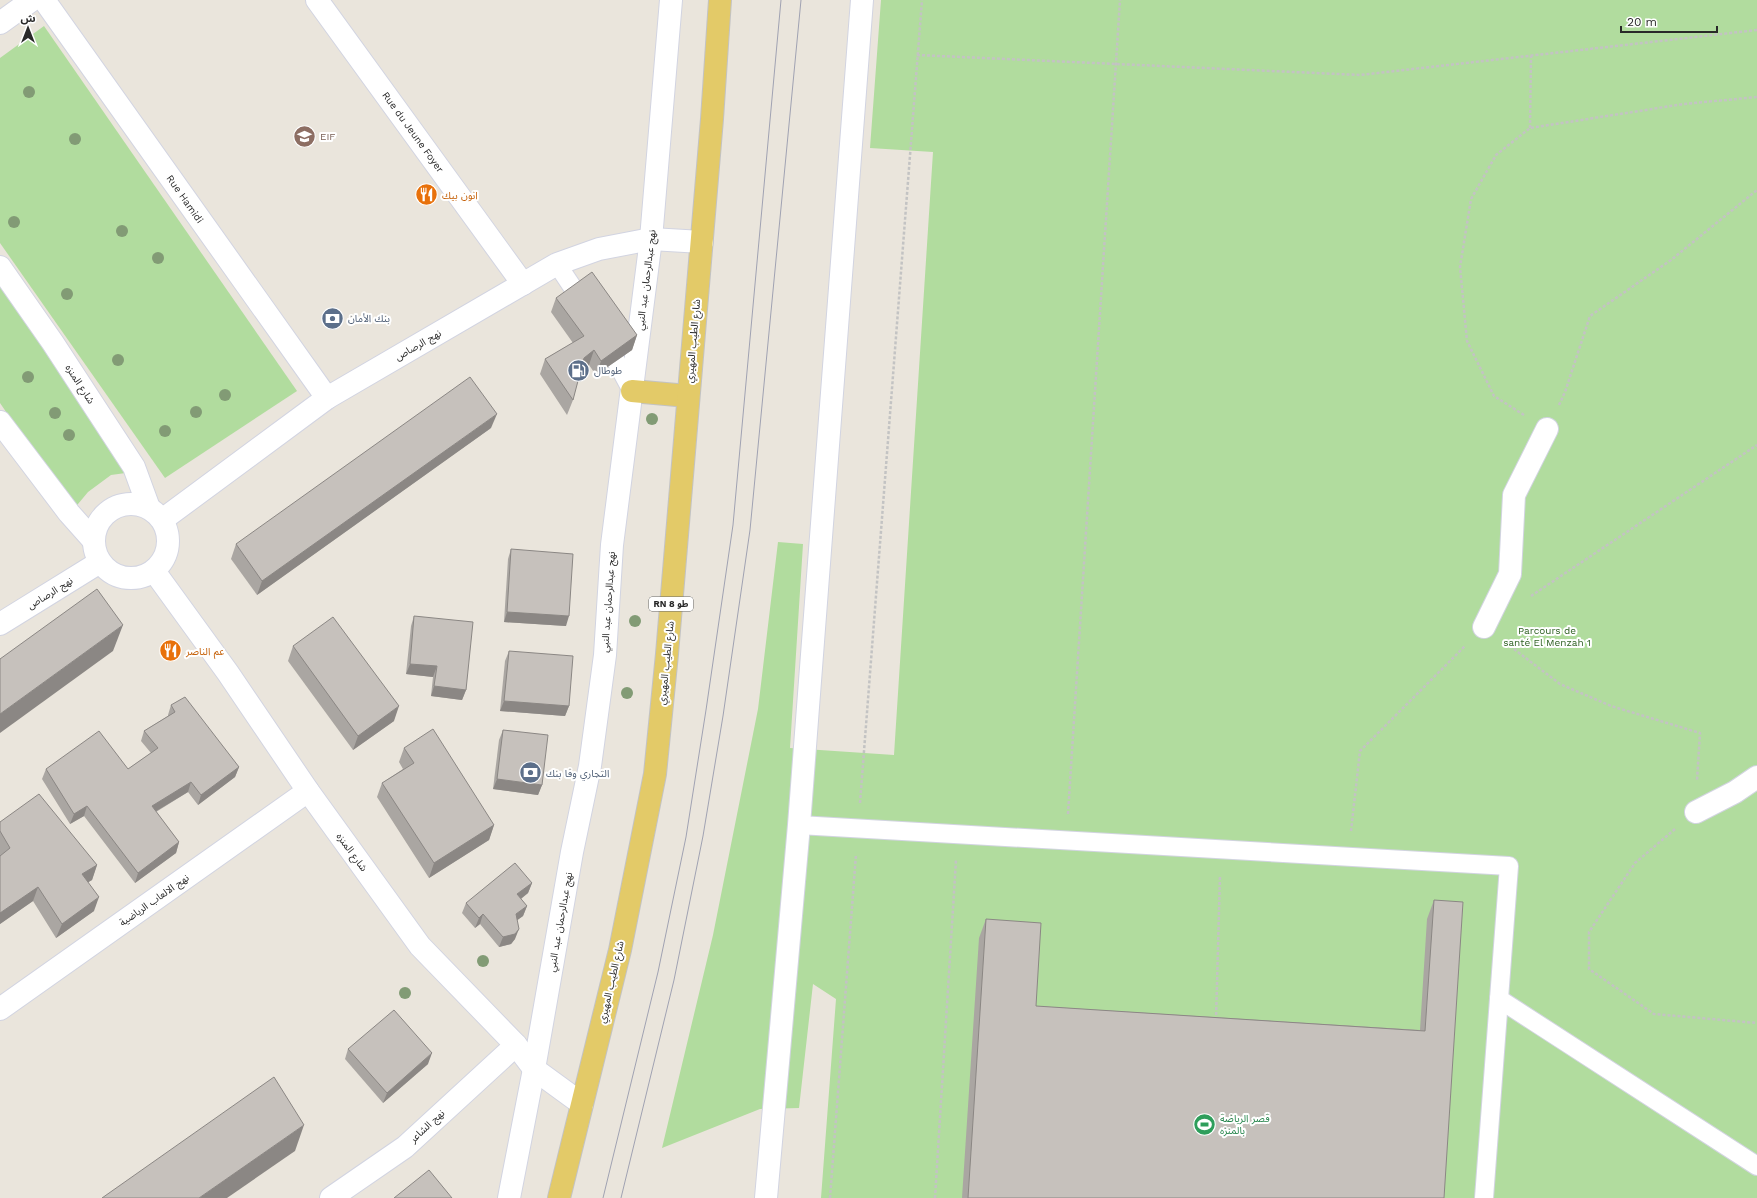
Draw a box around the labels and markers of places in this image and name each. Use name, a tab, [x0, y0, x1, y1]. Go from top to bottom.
school or university icon: EIF	[291, 123, 317, 149]
place label: EIF	[320, 131, 335, 142]
restaurant icon: انون بيك	[414, 182, 440, 208]
place label: انون بيك	[442, 190, 478, 202]
bank icon: بنك الأمان	[320, 305, 346, 331]
place label: بنك الأمان	[348, 313, 390, 324]
fuel station icon: طوطال	[566, 357, 592, 383]
place label: طوطال	[594, 365, 622, 377]
restaurant icon: عم الناصر	[157, 638, 183, 664]
place label: عم الناصر	[185, 646, 224, 659]
bank icon: التجاري وفا بنك	[518, 760, 544, 786]
place label: التجاري وفا بنك	[546, 768, 609, 781]
sports icon: قصر الرياضة بالمنزه	[1192, 1111, 1218, 1137]
place label: قصر الرياضة بالمنزه	[1220, 1113, 1270, 1137]

